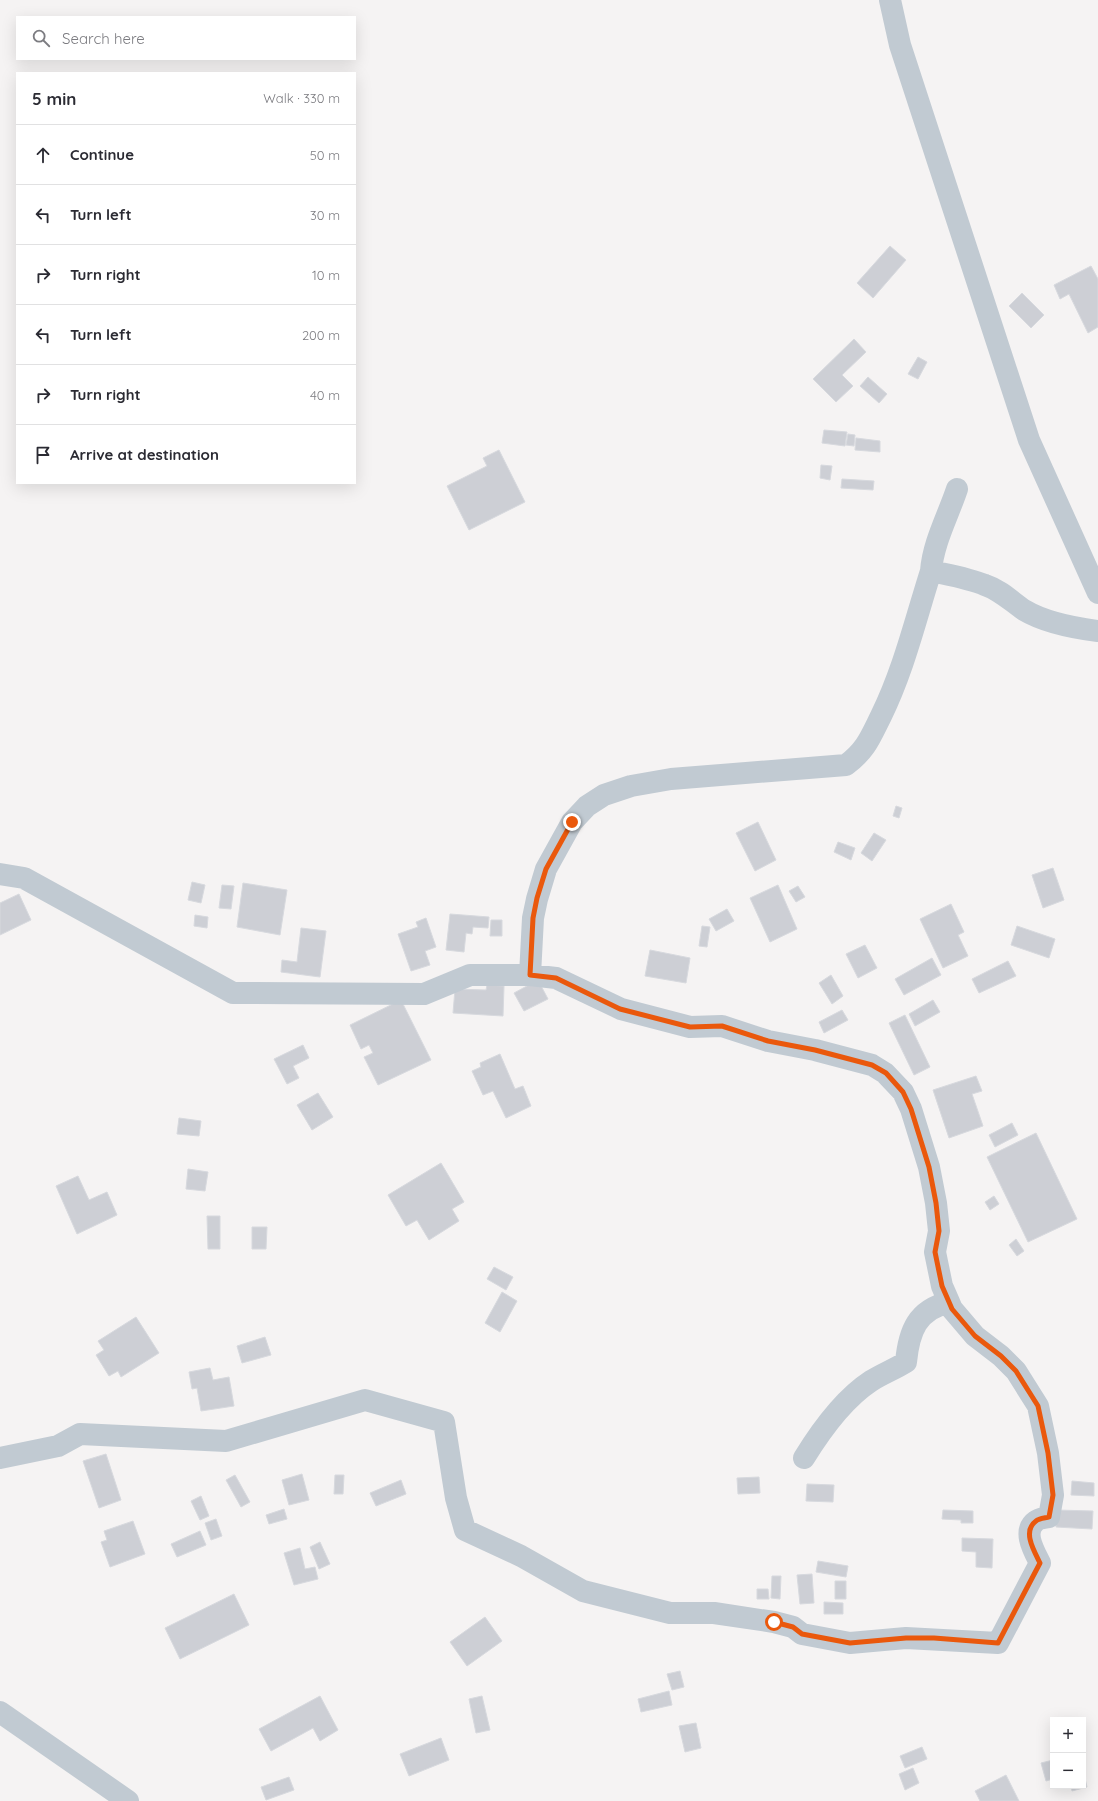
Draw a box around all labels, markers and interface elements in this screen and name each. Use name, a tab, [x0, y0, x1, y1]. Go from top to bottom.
search box	[16, 16, 356, 60]
icon: search	[30, 27, 52, 49]
text: Search here	[62, 29, 145, 48]
text: 5 min	[32, 88, 76, 109]
text: Walk · 330 m	[263, 90, 340, 106]
icon: ahead	[32, 144, 54, 166]
text: Continue	[70, 145, 134, 164]
text: 50 m	[310, 147, 340, 163]
icon: left	[32, 204, 54, 226]
text: Turn left	[70, 205, 132, 224]
text: 30 m	[310, 207, 340, 223]
icon: right	[32, 264, 54, 286]
text: Turn right	[70, 265, 141, 284]
text: 10 m	[312, 267, 340, 283]
icon: left	[32, 324, 54, 346]
text: Turn left	[70, 325, 132, 344]
text: 200 m	[302, 327, 340, 343]
icon: right	[32, 384, 54, 406]
text: Turn right	[70, 385, 141, 404]
text: 40 m	[310, 387, 340, 403]
icon: arrive	[32, 444, 54, 466]
text: Arrive at destination	[70, 445, 219, 464]
route end	[563, 813, 581, 831]
route start	[765, 1613, 783, 1631]
map controls	[1050, 1717, 1086, 1789]
button: +	[1050, 1717, 1086, 1753]
button: −	[1050, 1753, 1086, 1789]

